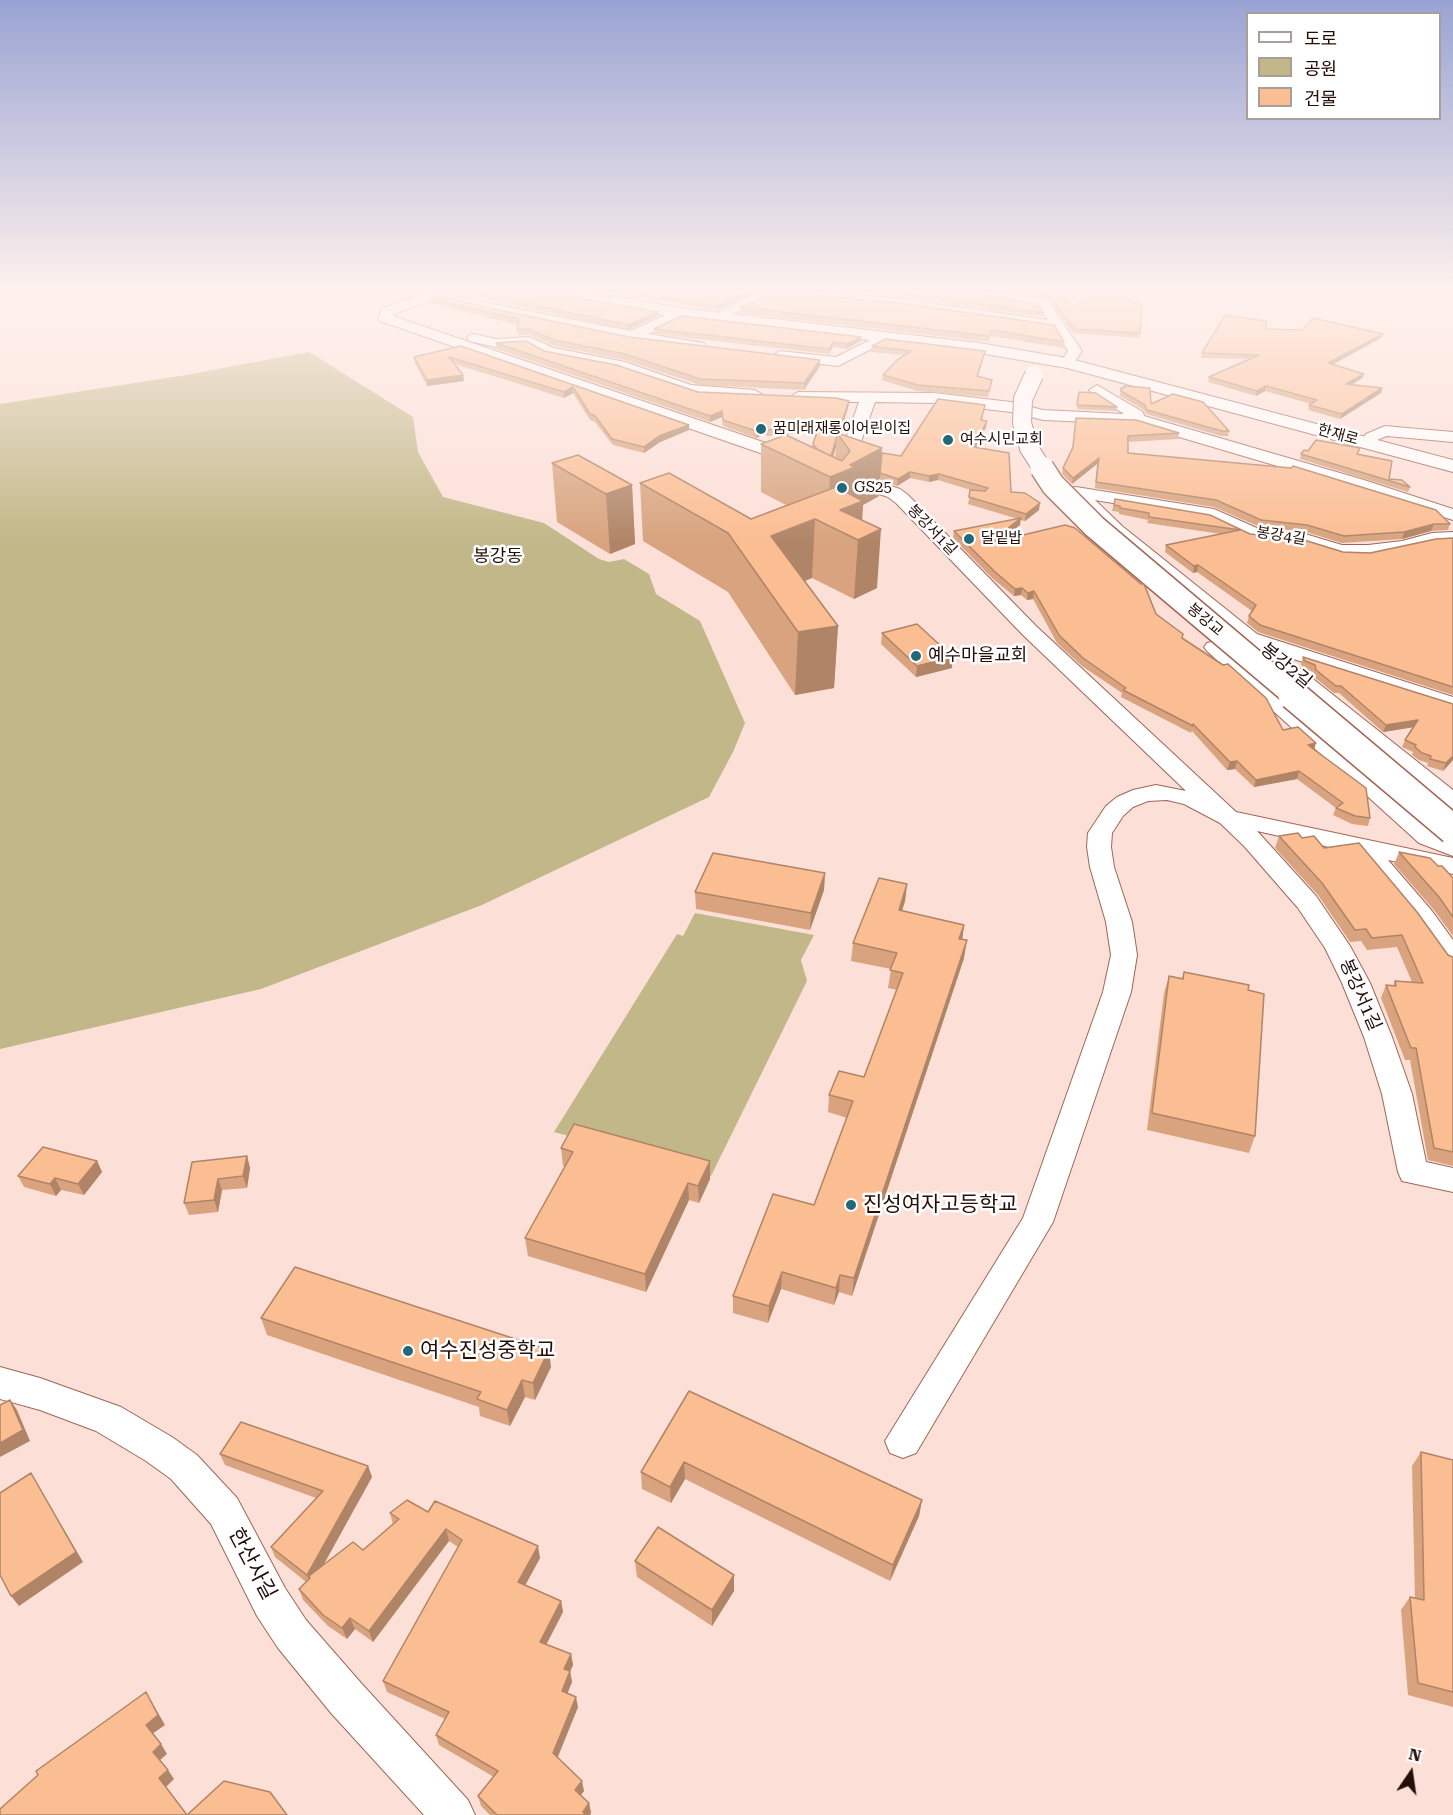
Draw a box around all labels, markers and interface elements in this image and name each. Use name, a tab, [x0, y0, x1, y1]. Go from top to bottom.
legend	[1246, 12, 1441, 120]
text: 도로	[1304, 28, 1337, 49]
text: 공원	[1304, 58, 1337, 79]
text: 건물	[1304, 88, 1337, 109]
place label: 꿈미래재롱이어린이집	[773, 420, 911, 438]
street label: 한재로	[1316, 421, 1360, 449]
marker: 꿈미래재롱이어린이집	[754, 422, 768, 436]
place label: 여수시민교회	[960, 431, 1043, 449]
marker: 여수시민교회	[941, 433, 955, 447]
place label: GS25	[854, 479, 892, 497]
marker: GS25	[835, 481, 849, 495]
street label: 봉강서1길	[903, 501, 961, 559]
street label: 봉강4길	[1255, 523, 1307, 549]
place label: 달밑밥	[981, 530, 1022, 548]
marker: 달밑밥	[962, 532, 976, 546]
district label: 봉강동	[473, 546, 523, 568]
street label: 봉강교	[1183, 600, 1227, 640]
street label: 봉강2길	[1256, 639, 1316, 693]
place label: 예수마을교회	[928, 645, 1027, 667]
marker: 예수마을교회	[909, 649, 923, 663]
street label: 봉강서1길	[1335, 956, 1385, 1034]
place label: 진성여자고등학교	[863, 1192, 1018, 1218]
marker: 진성여자고등학교	[844, 1198, 858, 1212]
place label: 여수진성중학교	[420, 1338, 555, 1364]
marker: 여수진성중학교	[401, 1344, 415, 1358]
street label: 한산사길	[223, 1524, 281, 1604]
north arrow	[1381, 1743, 1441, 1803]
text: N	[1407, 1744, 1423, 1766]

